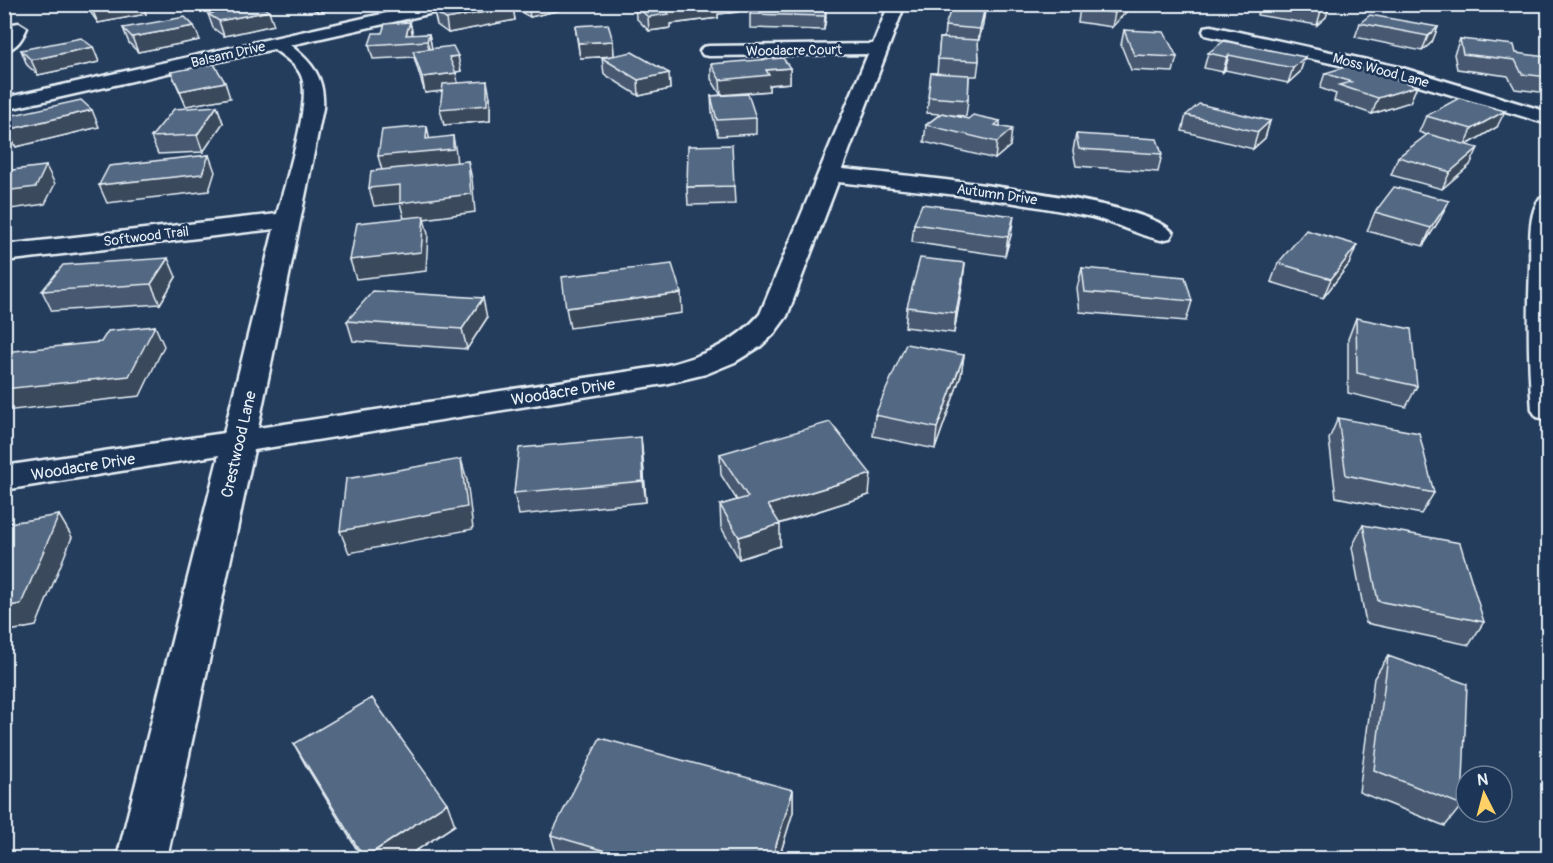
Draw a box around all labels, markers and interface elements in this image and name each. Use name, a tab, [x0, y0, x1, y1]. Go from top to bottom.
street label: Balsam Drive	[189, 38, 267, 71]
street label: Woodacre Court	[746, 41, 842, 60]
street label: Moss Wood Lane	[1331, 49, 1431, 92]
street label: Autumn Drive	[956, 180, 1038, 209]
street label: Softwood Trail	[102, 223, 190, 250]
street label: Woodacre Drive	[510, 374, 617, 410]
street label: Crestwood Lane	[217, 389, 261, 500]
street label: Woodacre Drive	[30, 449, 137, 485]
north arrow	[1454, 764, 1514, 824]
text: N	[1476, 770, 1489, 791]

